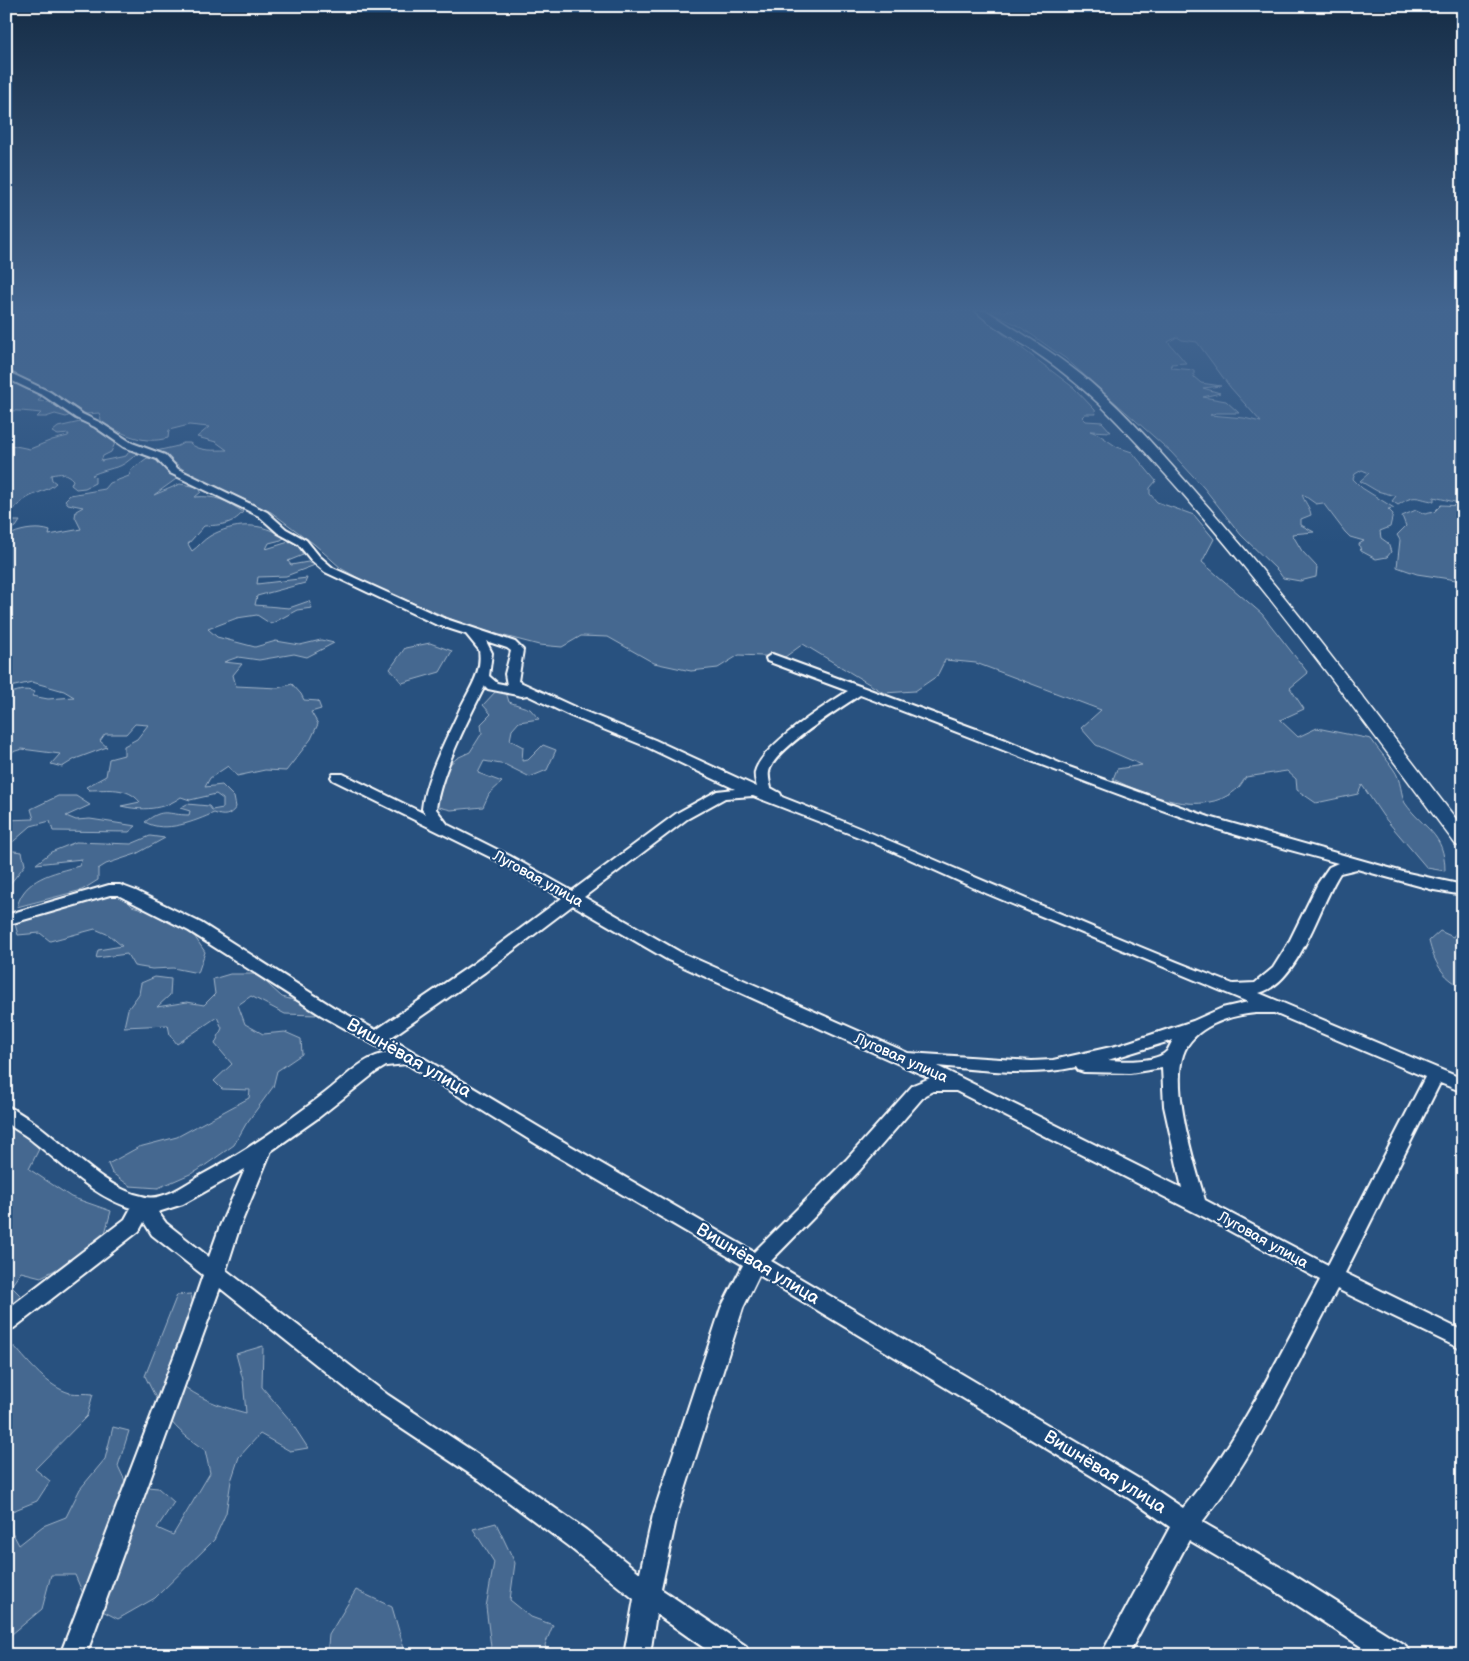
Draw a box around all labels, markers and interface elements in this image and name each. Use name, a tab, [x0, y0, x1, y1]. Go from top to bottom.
street label: Луговая улица	[489, 846, 587, 912]
street label: Вишнёвая улица	[343, 1014, 475, 1102]
street label: Луговая улица	[850, 1029, 951, 1087]
street label: Луговая улица	[1214, 1207, 1312, 1273]
street label: Вишнёвая улица	[693, 1219, 824, 1309]
street label: Вишнёвая улица	[1040, 1426, 1170, 1518]

